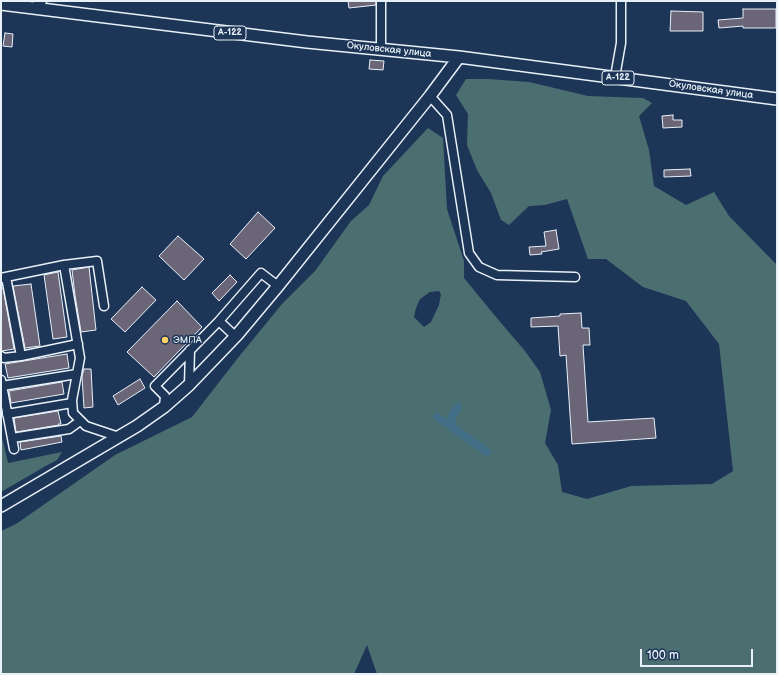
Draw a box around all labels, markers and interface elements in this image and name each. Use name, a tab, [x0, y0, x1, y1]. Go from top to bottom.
road number: А-122	[214, 26, 246, 40]
street label: Окуловская улица	[346, 40, 432, 60]
road number: А-122	[602, 71, 634, 85]
street label: Окуловская улица	[668, 78, 754, 102]
place label: ЭМПА	[173, 334, 202, 346]
marker: ЭМПА	[160, 335, 170, 345]
scale bar	[642, 641, 755, 667]
text: 100 m	[647, 648, 679, 663]

